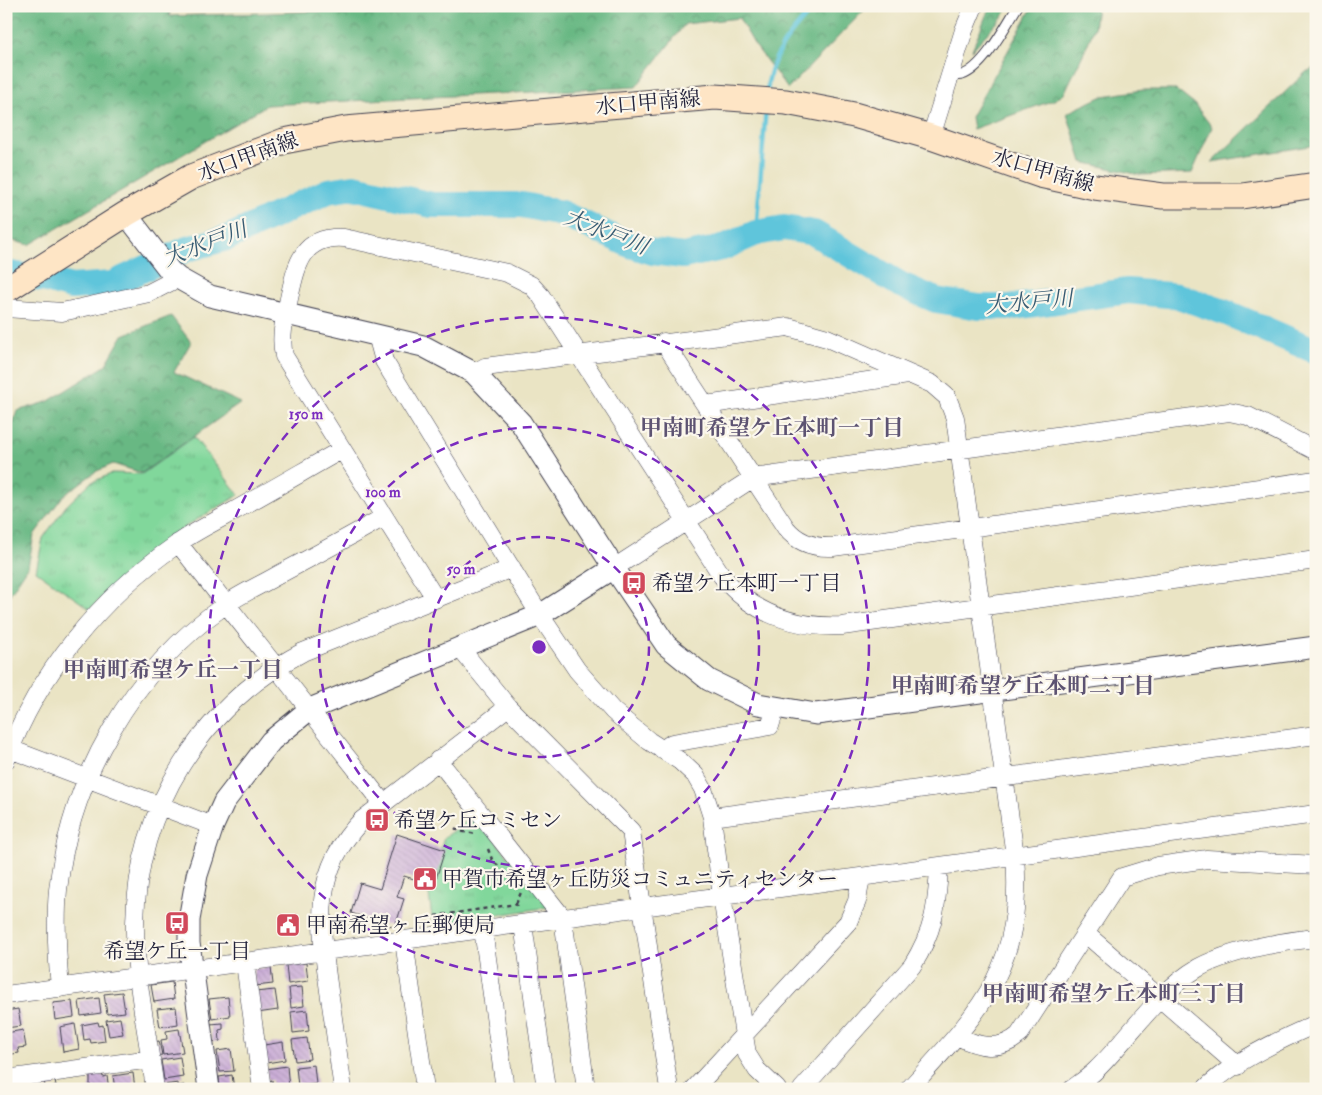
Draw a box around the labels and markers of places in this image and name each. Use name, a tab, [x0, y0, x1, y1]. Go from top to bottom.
bus stop icon: 希望ケ丘本町一丁目	[621, 570, 647, 596]
place label: 希望ケ丘本町一丁目	[652, 570, 841, 597]
centre of rings	[530, 638, 548, 656]
bus stop icon: 希望ケ丘コミセン	[364, 807, 390, 833]
place label: 希望ケ丘コミセン	[394, 807, 562, 834]
public building icon: 甲賀市希望ヶ丘防災コミュニティセンター	[412, 866, 438, 892]
place label: 甲賀市希望ヶ丘防災コミュニティセンター	[442, 866, 838, 893]
bus stop icon: 希望ケ丘一丁目	[164, 910, 190, 936]
public building icon: 甲南希望ヶ丘郵便局	[275, 912, 301, 938]
place label: 甲南希望ヶ丘郵便局	[306, 912, 495, 939]
place label: 希望ケ丘一丁目	[104, 938, 251, 965]

